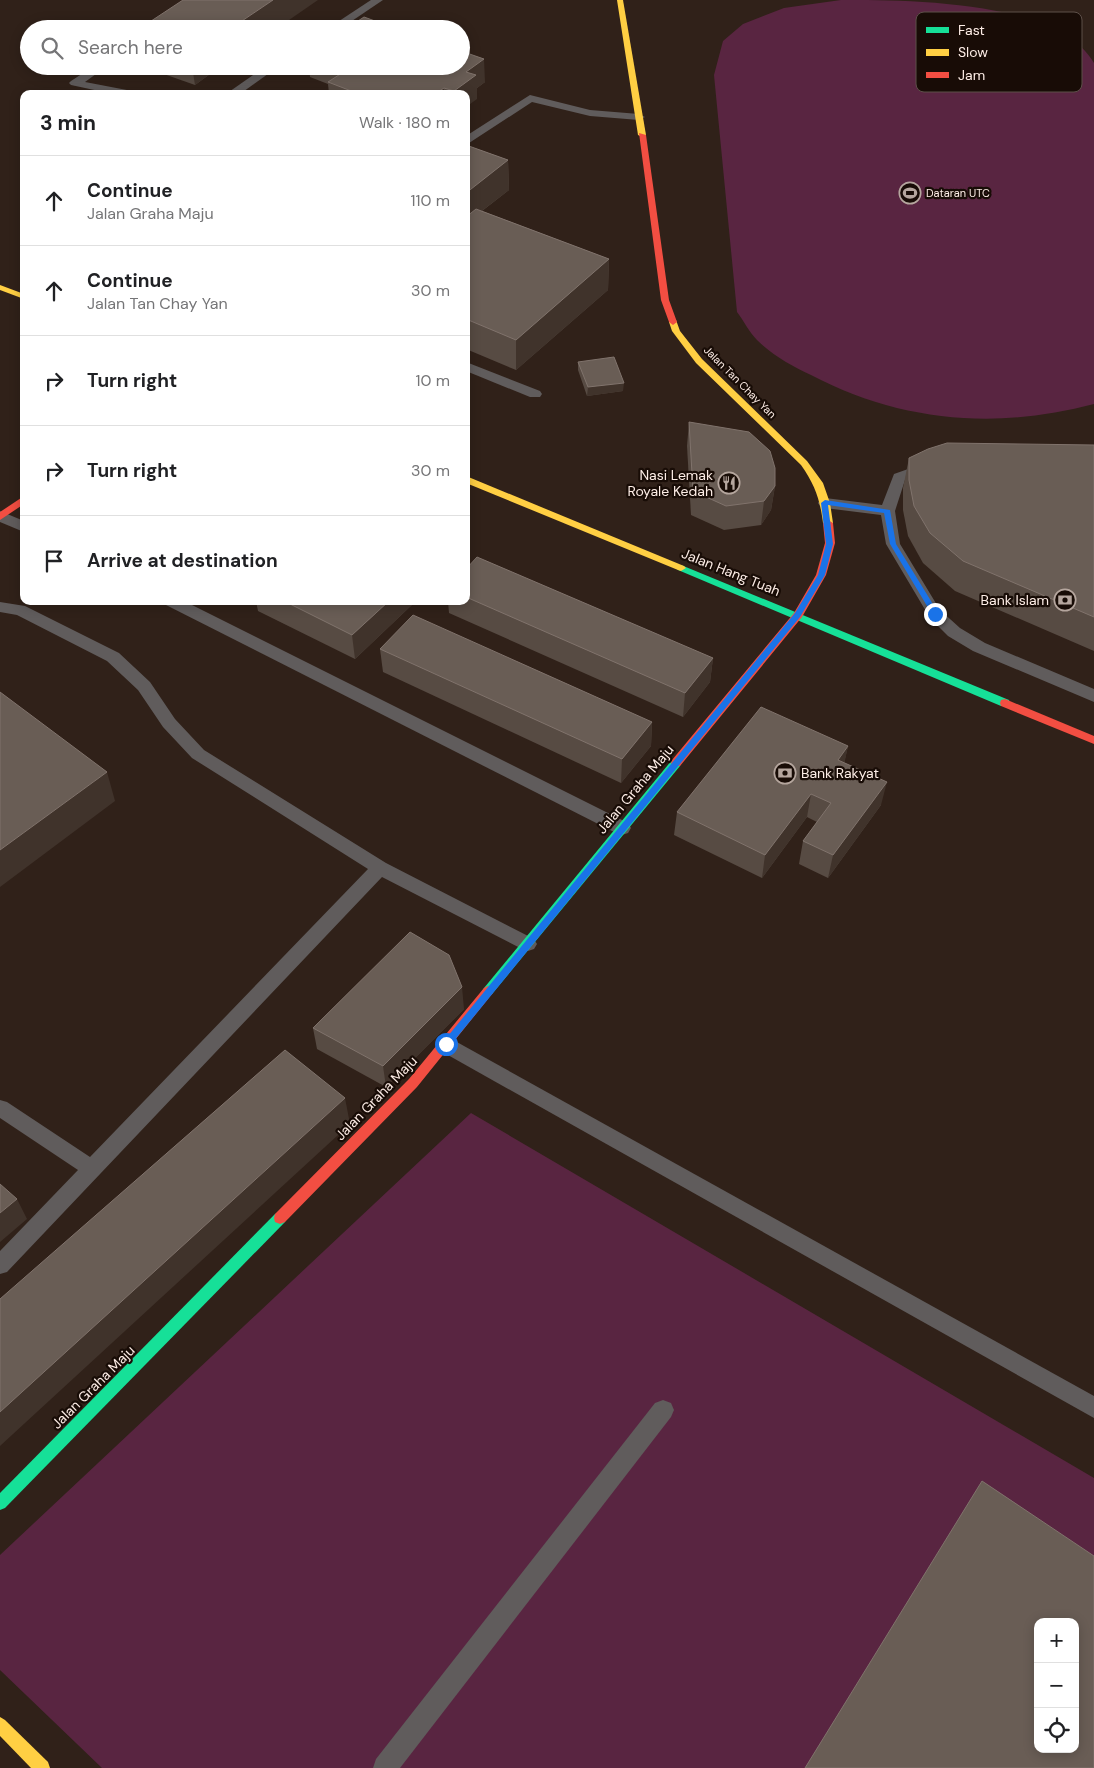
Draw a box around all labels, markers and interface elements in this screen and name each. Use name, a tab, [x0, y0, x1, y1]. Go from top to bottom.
legend	[916, 12, 1082, 92]
search box	[20, 20, 470, 75]
text: Fast	[958, 21, 985, 39]
icon: search	[38, 34, 66, 62]
text: Search here	[78, 35, 183, 60]
text: Slow	[958, 43, 988, 61]
text: Jam	[958, 66, 985, 84]
text: 3 min	[40, 109, 96, 137]
text: Walk · 180 m	[359, 112, 450, 133]
text: Continue	[87, 178, 173, 203]
sports icon: Dataran UTC	[898, 181, 922, 205]
place label: Dataran UTC	[926, 186, 990, 200]
icon: ahead	[40, 187, 68, 215]
text: 110 m	[411, 190, 450, 211]
text: Jalan Graha Maju	[87, 203, 214, 224]
text: Continue	[87, 268, 173, 293]
icon: ahead	[40, 277, 68, 305]
text: 30 m	[411, 280, 450, 301]
text: Jalan Tan Chay Yan	[87, 293, 228, 314]
street label: Jalan Tan Chay Yan	[701, 343, 779, 421]
icon: right	[40, 367, 68, 395]
text: Turn right	[87, 368, 177, 393]
text: 10 m	[416, 370, 450, 391]
icon: right	[40, 457, 68, 485]
text: Turn right	[87, 458, 177, 483]
text: 30 m	[411, 460, 450, 481]
place label: Nasi Lemak Royale Kedah	[627, 466, 713, 500]
restaurant icon: Nasi Lemak Royale Kedah	[717, 471, 741, 495]
street label: Jalan Hang Tuah	[679, 544, 783, 600]
icon: arrive	[40, 547, 68, 575]
text: Arrive at destination	[87, 548, 278, 573]
bank icon: Bank Islam	[1053, 588, 1077, 612]
place label: Bank Islam	[981, 591, 1049, 609]
route end	[924, 603, 947, 626]
street label: Jalan Graha Maju	[593, 741, 677, 837]
bank icon: Bank Rakyat	[773, 761, 797, 785]
place label: Bank Rakyat	[801, 764, 879, 782]
route start	[435, 1033, 458, 1056]
street label: Jalan Graha Maju	[331, 1052, 421, 1144]
street label: Jalan Graha Maju	[47, 1341, 139, 1433]
map controls	[1034, 1618, 1079, 1753]
button: +	[1034, 1618, 1079, 1663]
button: −	[1034, 1663, 1079, 1708]
button: locate	[1034, 1708, 1079, 1753]

